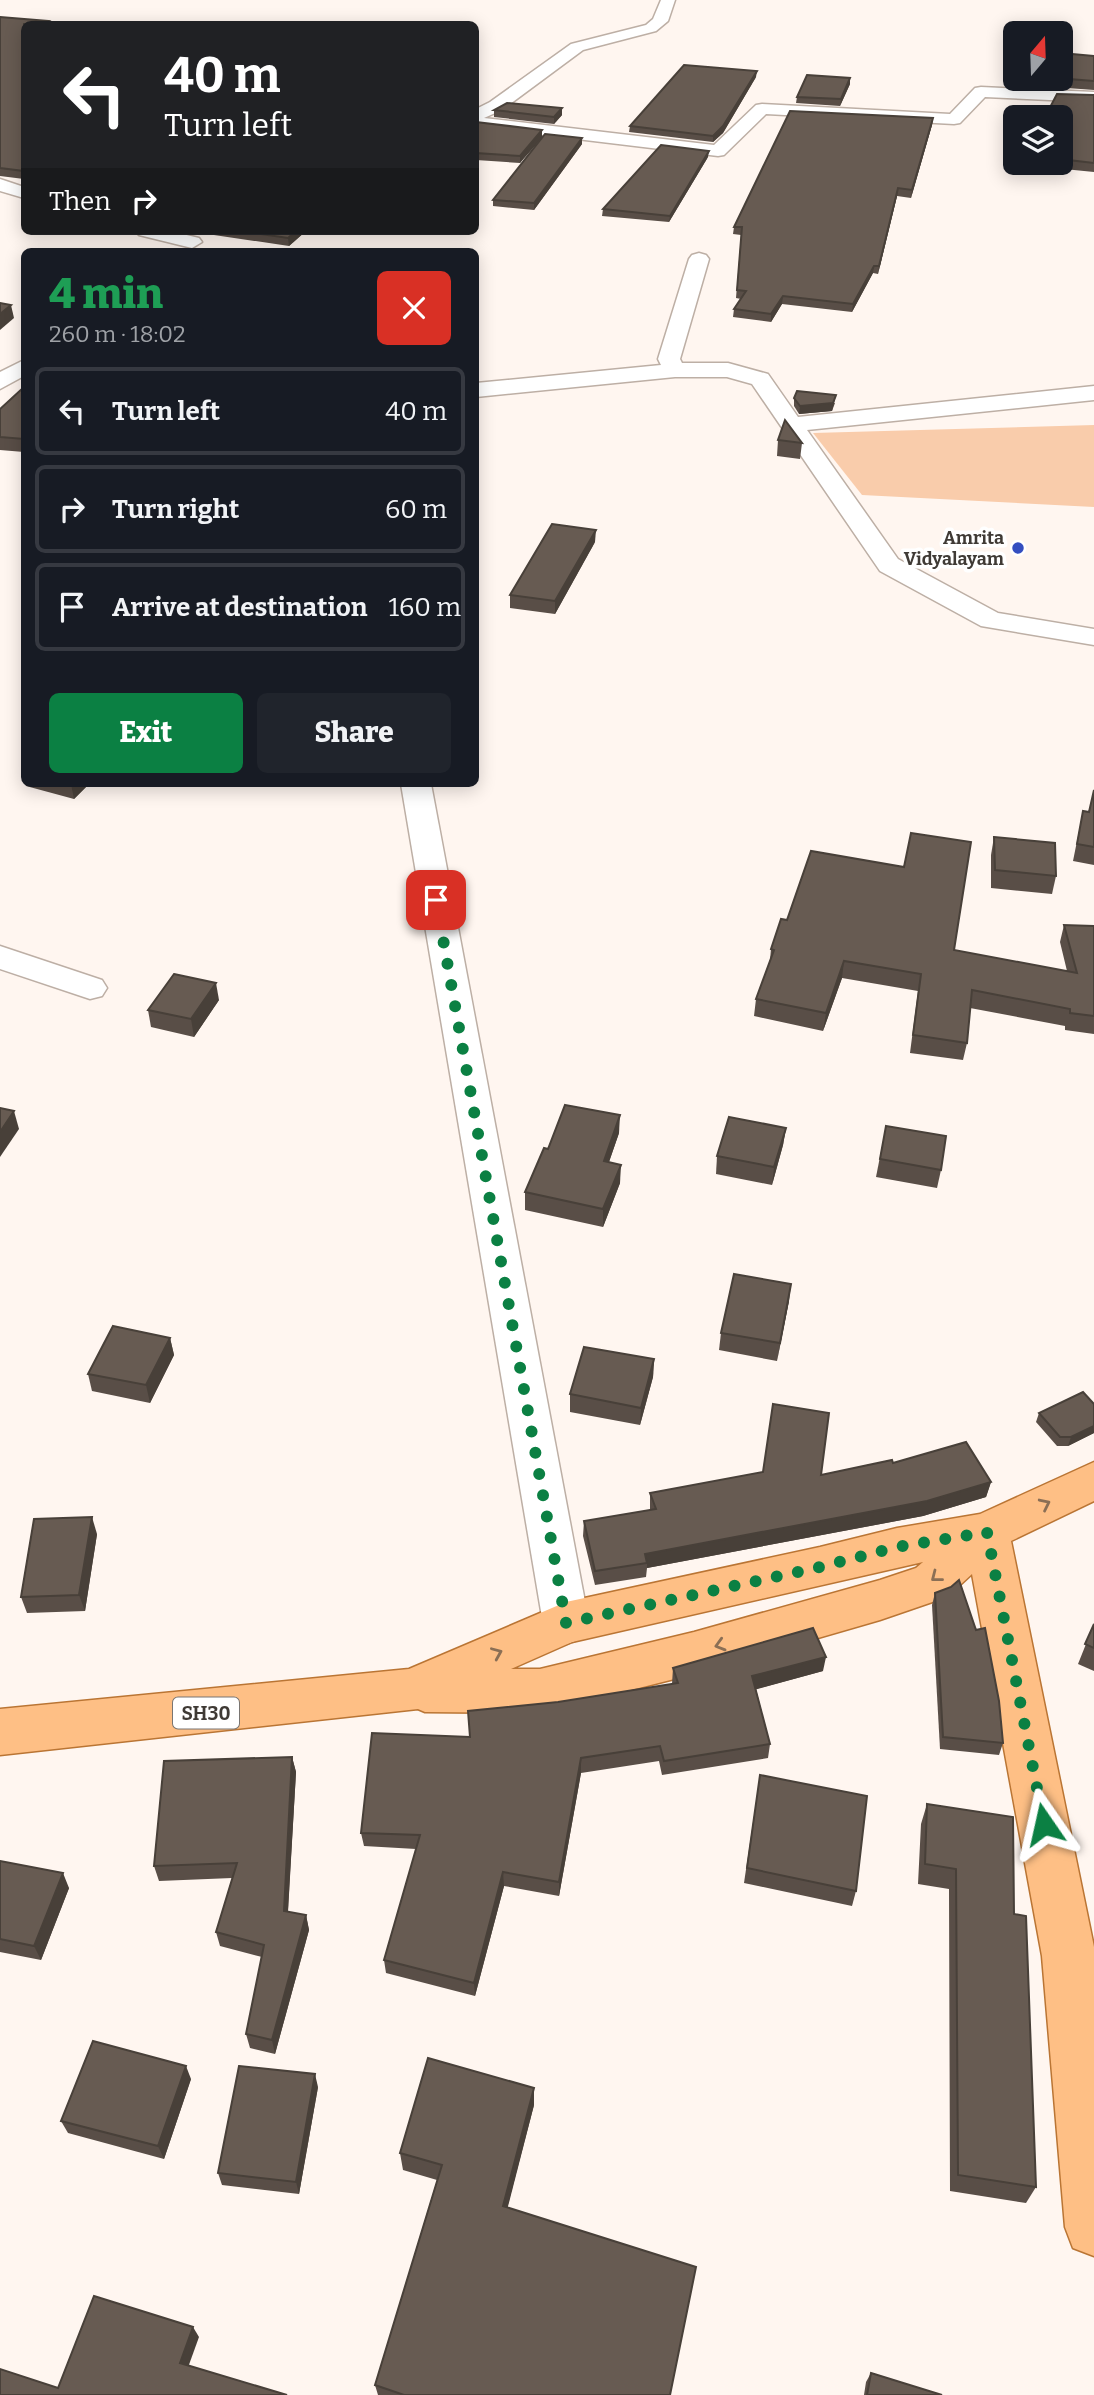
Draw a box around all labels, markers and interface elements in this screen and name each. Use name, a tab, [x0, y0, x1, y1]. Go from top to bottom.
north arrow	[1003, 21, 1073, 91]
map controls	[1003, 21, 1073, 175]
text: 40 m	[164, 46, 281, 105]
icon: left	[49, 49, 140, 140]
button: layers	[1003, 105, 1073, 175]
text: Turn left	[164, 106, 292, 144]
icon: right	[125, 182, 163, 220]
text: Then	[49, 186, 111, 217]
text: 4 min	[49, 269, 163, 319]
button: close	[377, 271, 451, 345]
text: 260 m · 18:02	[49, 320, 186, 348]
icon: left	[53, 392, 91, 430]
text: Turn left	[112, 396, 220, 427]
text: 40 m	[385, 396, 447, 427]
icon: right	[53, 490, 91, 528]
text: Turn right	[112, 494, 239, 525]
text: 60 m	[385, 494, 447, 525]
place label: Amrita Vidyalayam	[904, 527, 1004, 570]
marker: Amrita Vidyalayam	[1010, 540, 1026, 556]
icon: arrive	[53, 588, 91, 626]
text: Arrive at destination	[112, 592, 367, 623]
text: 160 m	[388, 592, 461, 623]
button: Exit	[49, 693, 243, 773]
button: Share	[257, 693, 451, 773]
pin	[406, 870, 466, 930]
icon: arrive	[417, 881, 455, 919]
one-way arrow	[1038, 1498, 1050, 1512]
one-way arrow	[931, 1568, 944, 1581]
one-way arrow	[714, 1637, 726, 1651]
one-way arrow	[490, 1647, 502, 1661]
road number: SH30	[173, 1698, 239, 1728]
position arrow	[1007, 1787, 1081, 1861]

